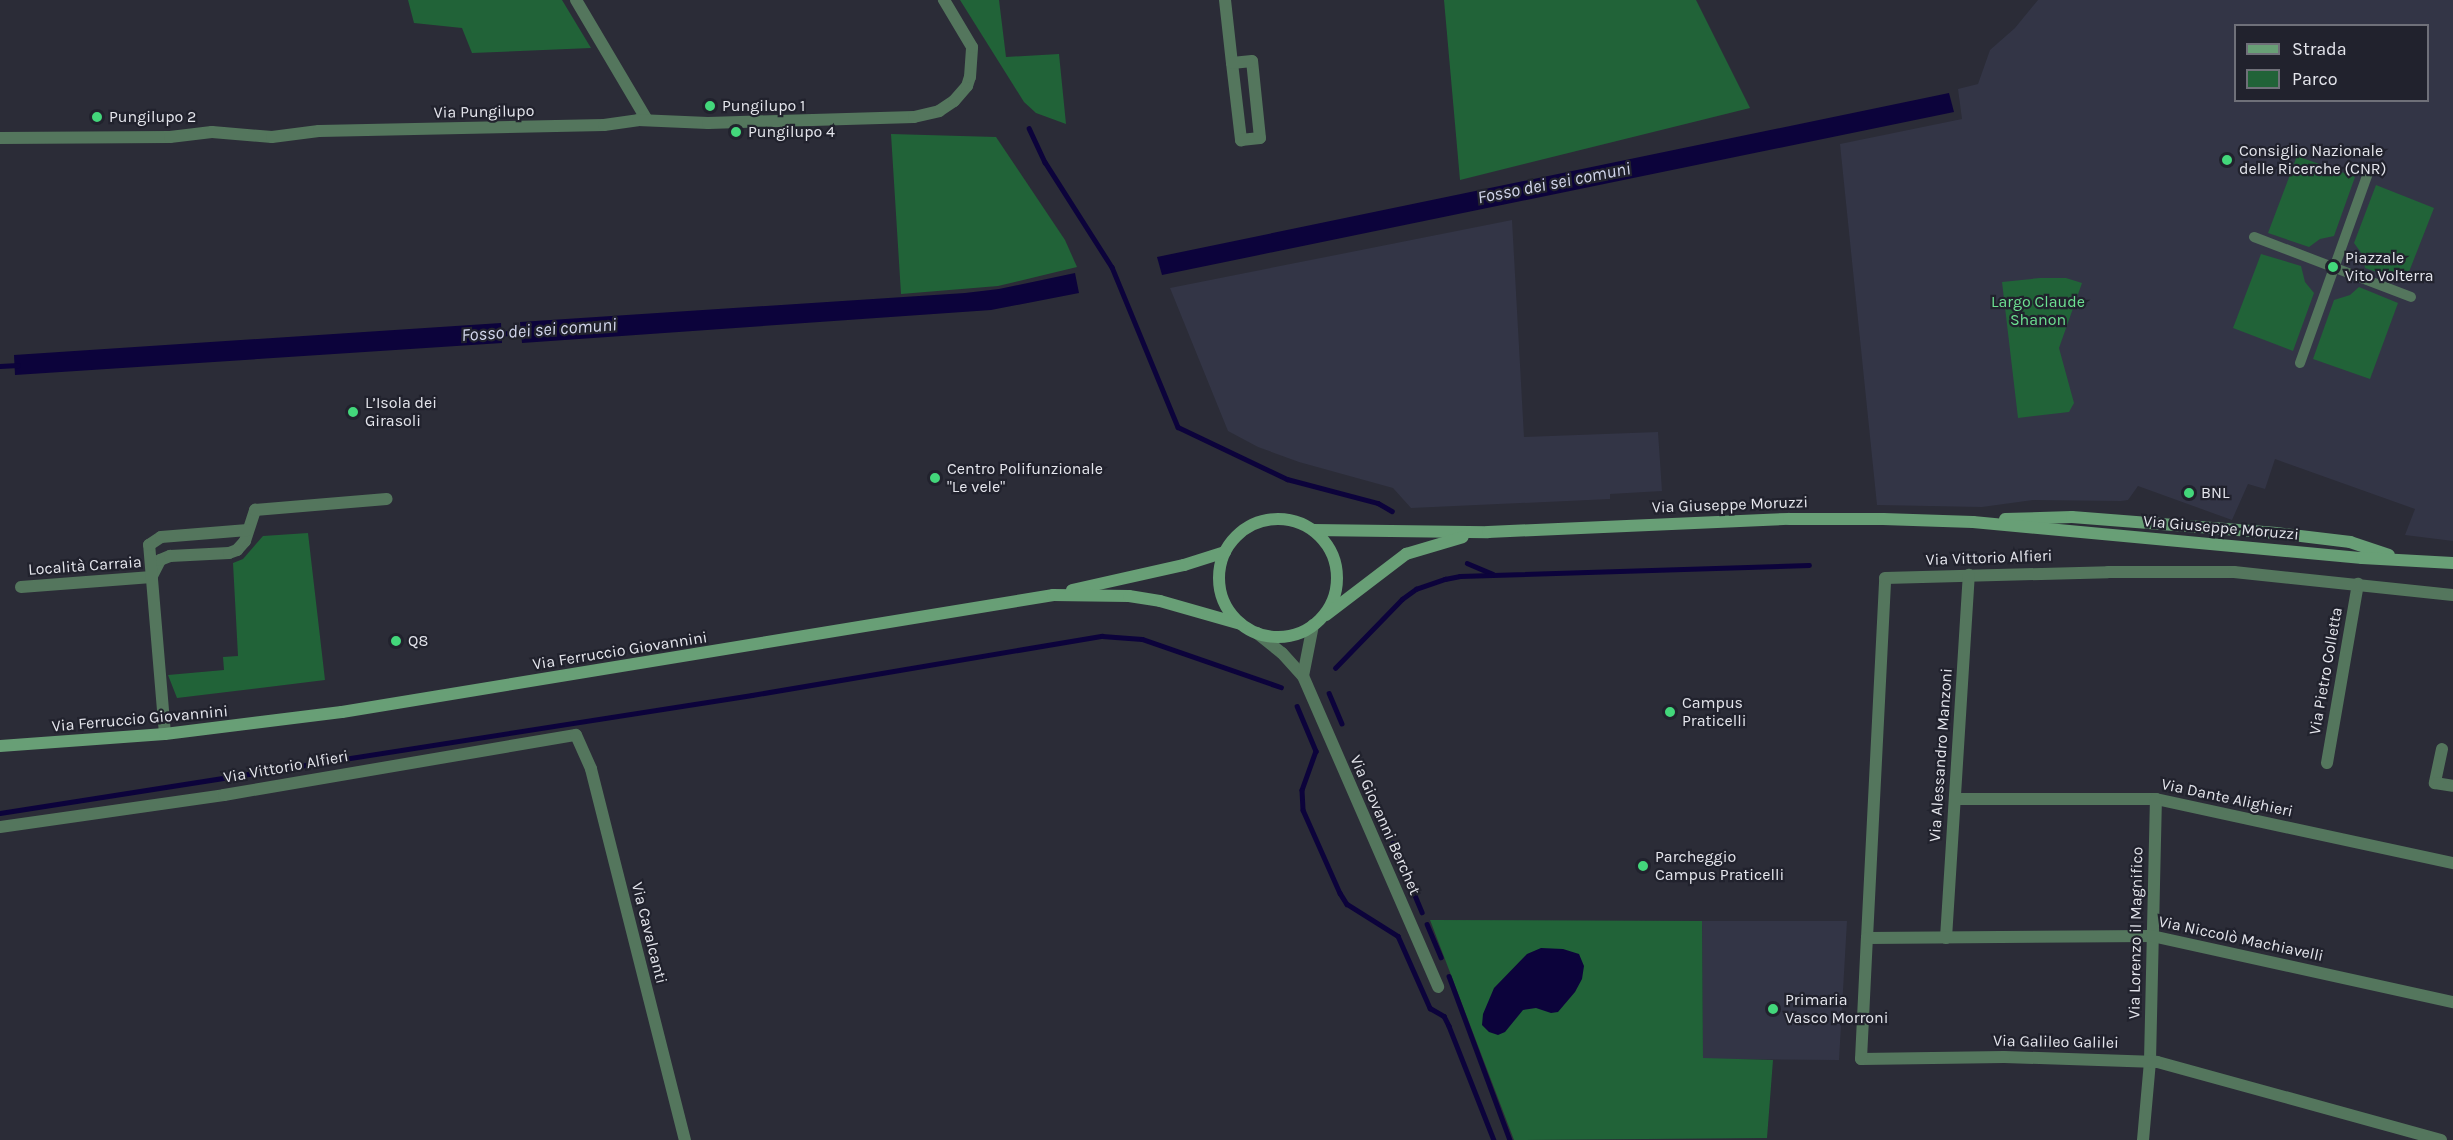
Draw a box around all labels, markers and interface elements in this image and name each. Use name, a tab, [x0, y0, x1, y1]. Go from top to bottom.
legend	[2234, 24, 2429, 102]
text: Strada	[2292, 38, 2347, 60]
text: Parco	[2292, 68, 2338, 90]
place label: Pungilupo 1	[722, 96, 805, 116]
marker: Pungilupo 1	[703, 99, 717, 113]
street label: Via Pungilupo	[434, 102, 534, 122]
place label: Pungilupo 2	[109, 107, 196, 127]
marker: Pungilupo 2	[90, 110, 104, 124]
place label: Pungilupo 4	[748, 122, 835, 142]
marker: Pungilupo 4	[729, 125, 743, 139]
place label: Consiglio Nazionale delle Ricerche (CNR)	[2239, 141, 2386, 179]
marker: Consiglio Nazionale delle Ricerche (CNR)	[2220, 153, 2234, 167]
water label: Fosso dei sei comuni	[1476, 158, 1632, 208]
place label: Piazzale Vito Volterra	[2345, 248, 2434, 286]
marker: Piazzale Vito Volterra	[2326, 260, 2340, 274]
park label: Largo Claude Shanon	[1991, 292, 2085, 330]
water label: Fosso dei sei comuni	[461, 314, 617, 346]
place label: L’Isola dei Girasoli	[365, 393, 437, 431]
marker: L’Isola dei Girasoli	[346, 405, 360, 419]
place label: Centro Polifunzionale "Le vele"	[947, 459, 1103, 497]
marker: Centro Polifunzionale "Le vele"	[928, 471, 942, 485]
place label: BNL	[2201, 483, 2229, 503]
marker: BNL	[2182, 486, 2196, 500]
street label: Via Giuseppe Moruzzi	[1652, 493, 1808, 517]
street label: Via Giuseppe Moruzzi	[2142, 512, 2300, 544]
street label: Via Vittorio Alfieri	[1925, 546, 2053, 570]
street label: Località Carraia	[28, 552, 142, 580]
street label: Via Pietro Colletta	[2305, 606, 2347, 736]
street label: Via Ferruccio Giovannini	[531, 628, 709, 674]
place label: Q8	[408, 631, 428, 651]
marker: Q8	[389, 634, 403, 648]
street label: Via Alessandro Manzoni	[1925, 667, 1957, 843]
place label: Campus Praticelli	[1682, 693, 1746, 731]
street label: Via Ferruccio Giovannini	[51, 702, 229, 736]
marker: Campus Praticelli	[1663, 705, 1677, 719]
street label: Via Vittorio Alfieri	[222, 747, 350, 787]
street label: Via Giovanni Berchet	[1346, 752, 1424, 898]
street label: Via Dante Alighieri	[2159, 775, 2295, 821]
place label: Parcheggio Campus Praticelli	[1655, 847, 1784, 885]
street label: Via Lorenzo il Magnifico	[2125, 847, 2147, 1019]
marker: Parcheggio Campus Praticelli	[1636, 859, 1650, 873]
street label: Via Cavalcanti	[627, 880, 671, 986]
street label: Via Niccolò Machiavelli	[2157, 912, 2325, 966]
place label: Primaria Vasco Morroni	[1785, 990, 1889, 1028]
marker: Primaria Vasco Morroni	[1766, 1002, 1780, 1016]
street label: Via Galileo Galilei	[1993, 1031, 2119, 1053]

